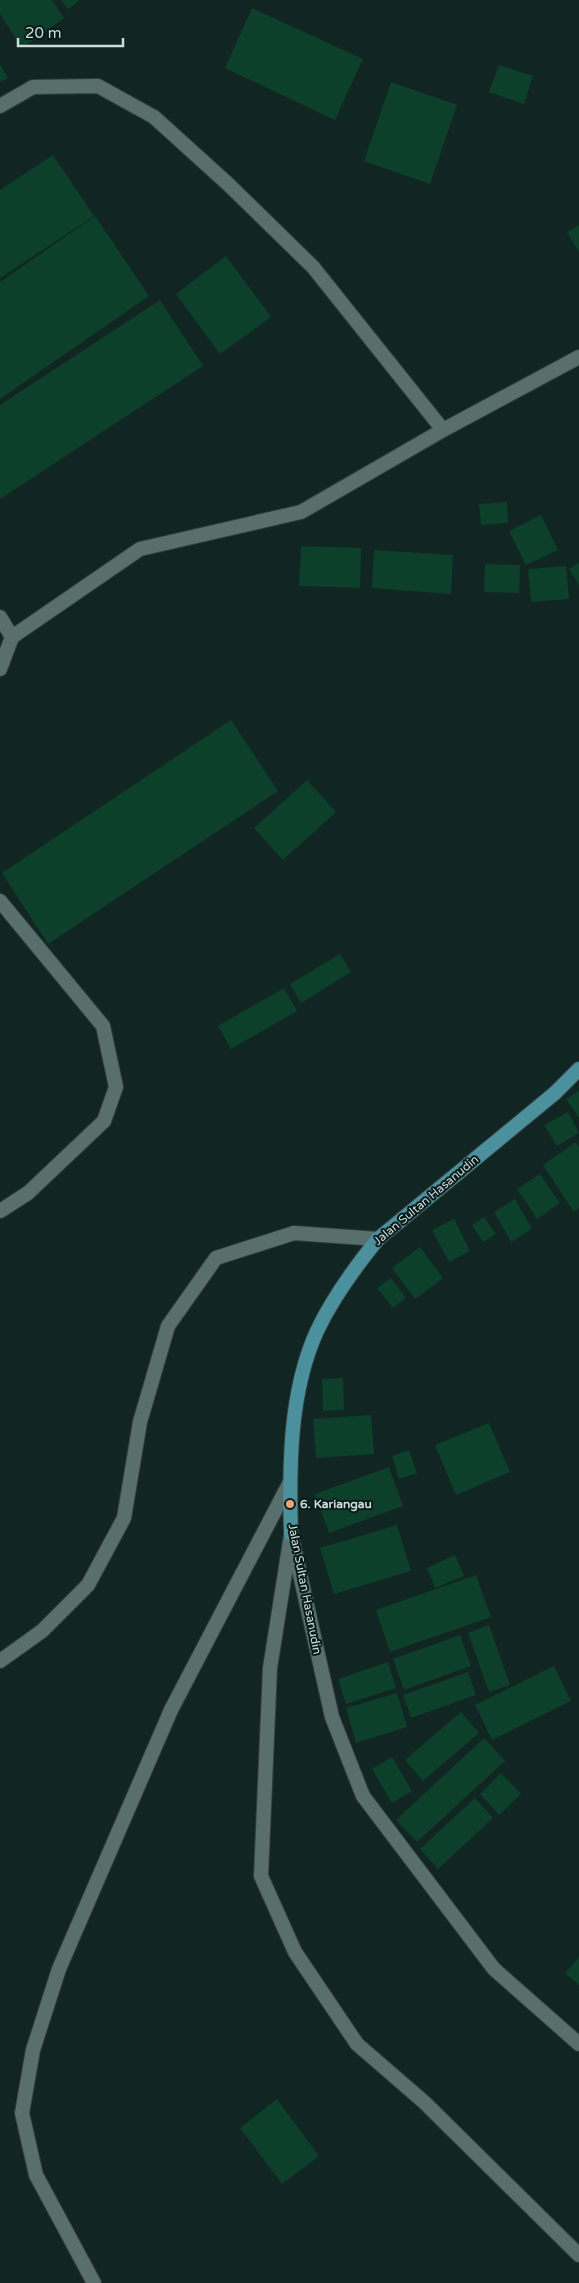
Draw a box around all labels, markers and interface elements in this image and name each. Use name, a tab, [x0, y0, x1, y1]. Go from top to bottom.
scale bar	[18, 15, 122, 47]
text: 20 m	[25, 24, 62, 42]
street label: Jalan Sultan Hasanudin	[371, 1152, 481, 1248]
place label: 6. Kariangau	[300, 1497, 372, 1512]
marker: 6. Kariangau	[284, 1498, 296, 1510]
street label: Jalan Sultan Hasanudin	[285, 1523, 325, 1655]

